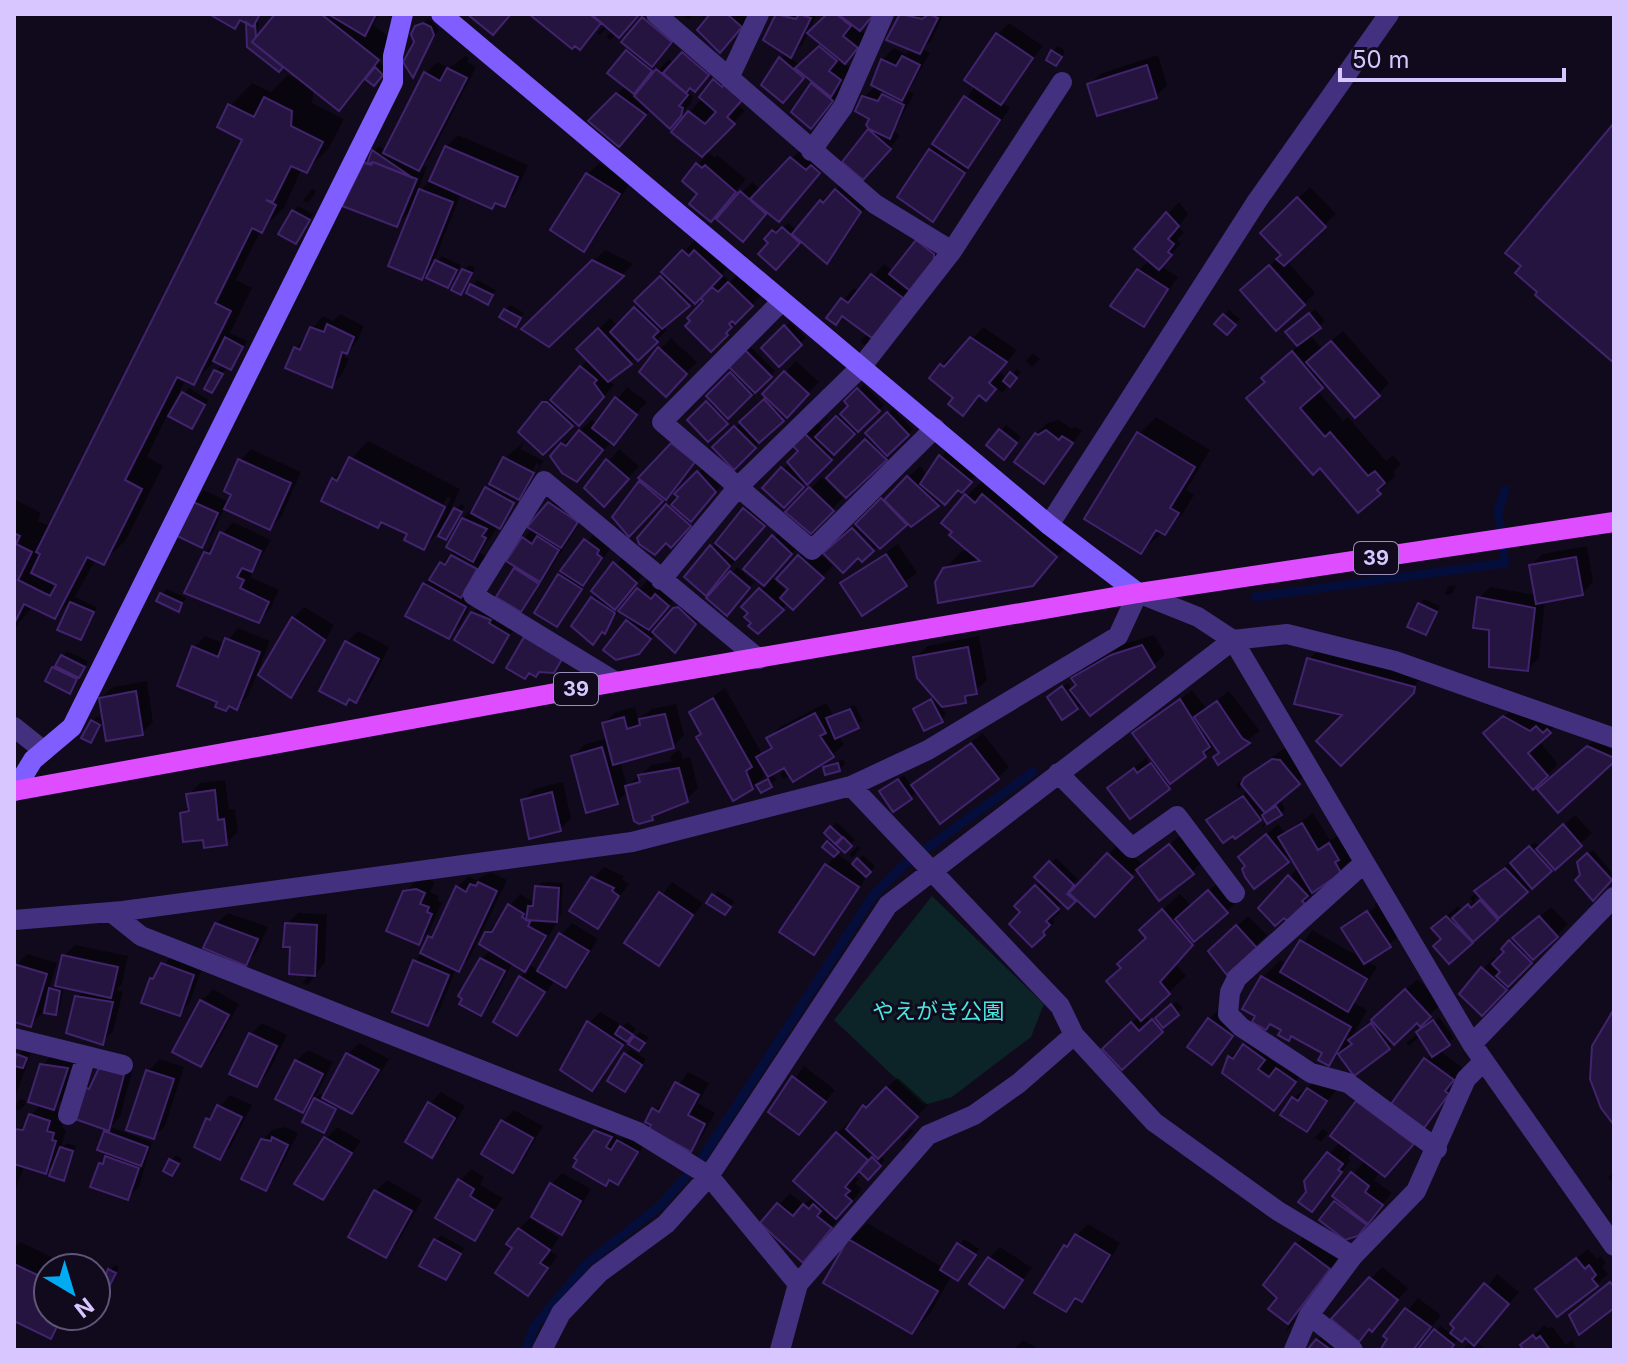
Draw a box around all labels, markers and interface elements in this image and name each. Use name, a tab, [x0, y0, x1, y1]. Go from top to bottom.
scale bar	[1340, 32, 1564, 82]
text: 50 m	[1352, 45, 1410, 74]
road number: 39	[1354, 542, 1398, 574]
road number: 39	[554, 673, 598, 705]
park label: やえがき公園	[872, 998, 1004, 1024]
north arrow	[32, 1252, 112, 1332]
text: N	[70, 1292, 99, 1323]

